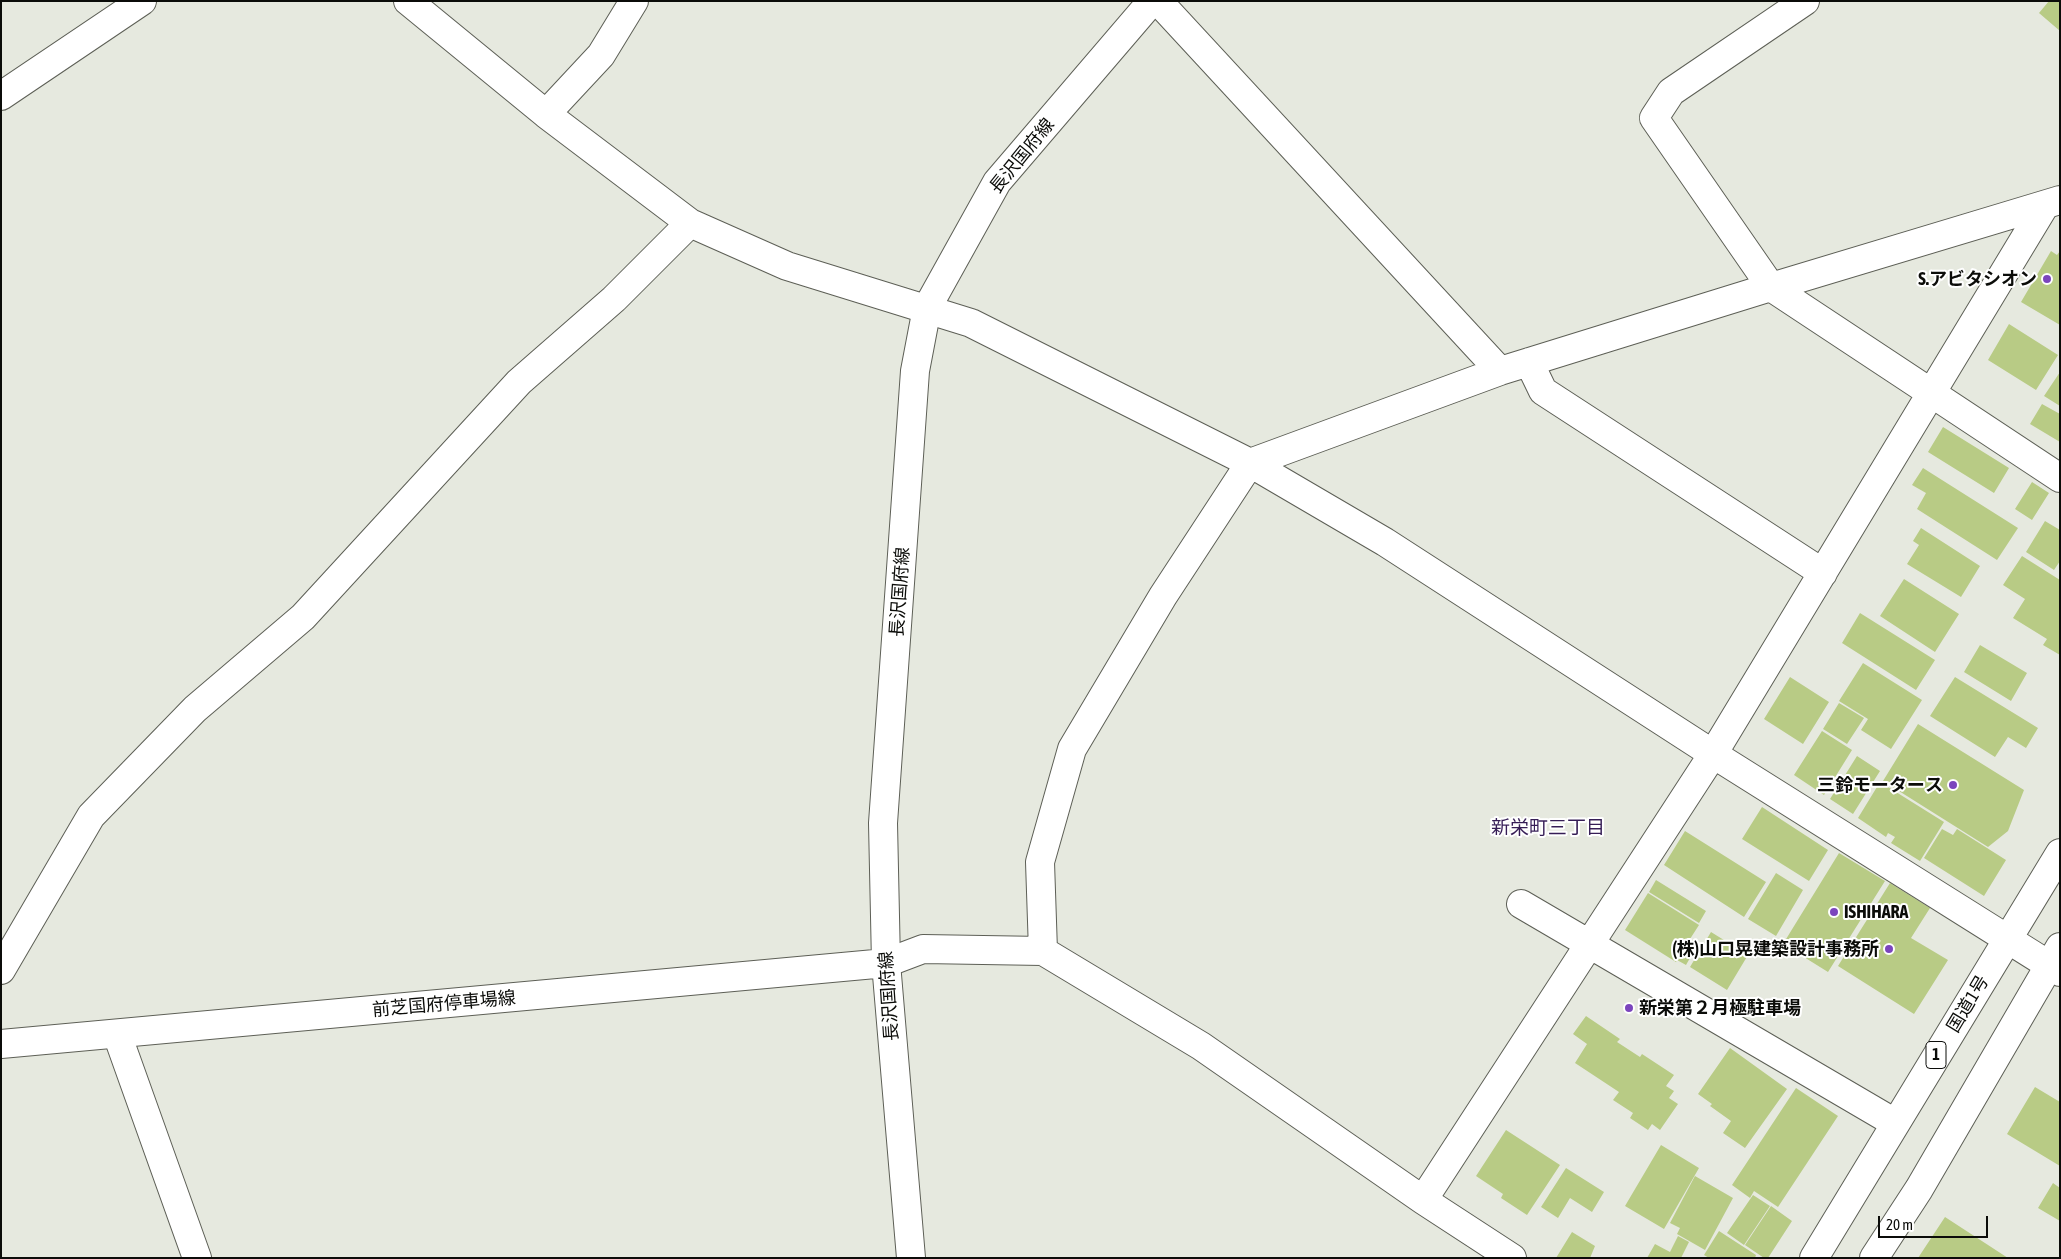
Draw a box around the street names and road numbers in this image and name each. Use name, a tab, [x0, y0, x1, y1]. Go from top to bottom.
street label: 長沢国府線	[985, 114, 1059, 198]
street label: 長沢国府線	[886, 546, 914, 638]
street label: 長沢国府線	[875, 950, 903, 1042]
street label: 国道1号	[1943, 972, 1993, 1036]
street label: 前芝国府停車場線	[371, 987, 517, 1021]
road number: 1	[1926, 1042, 1946, 1068]

